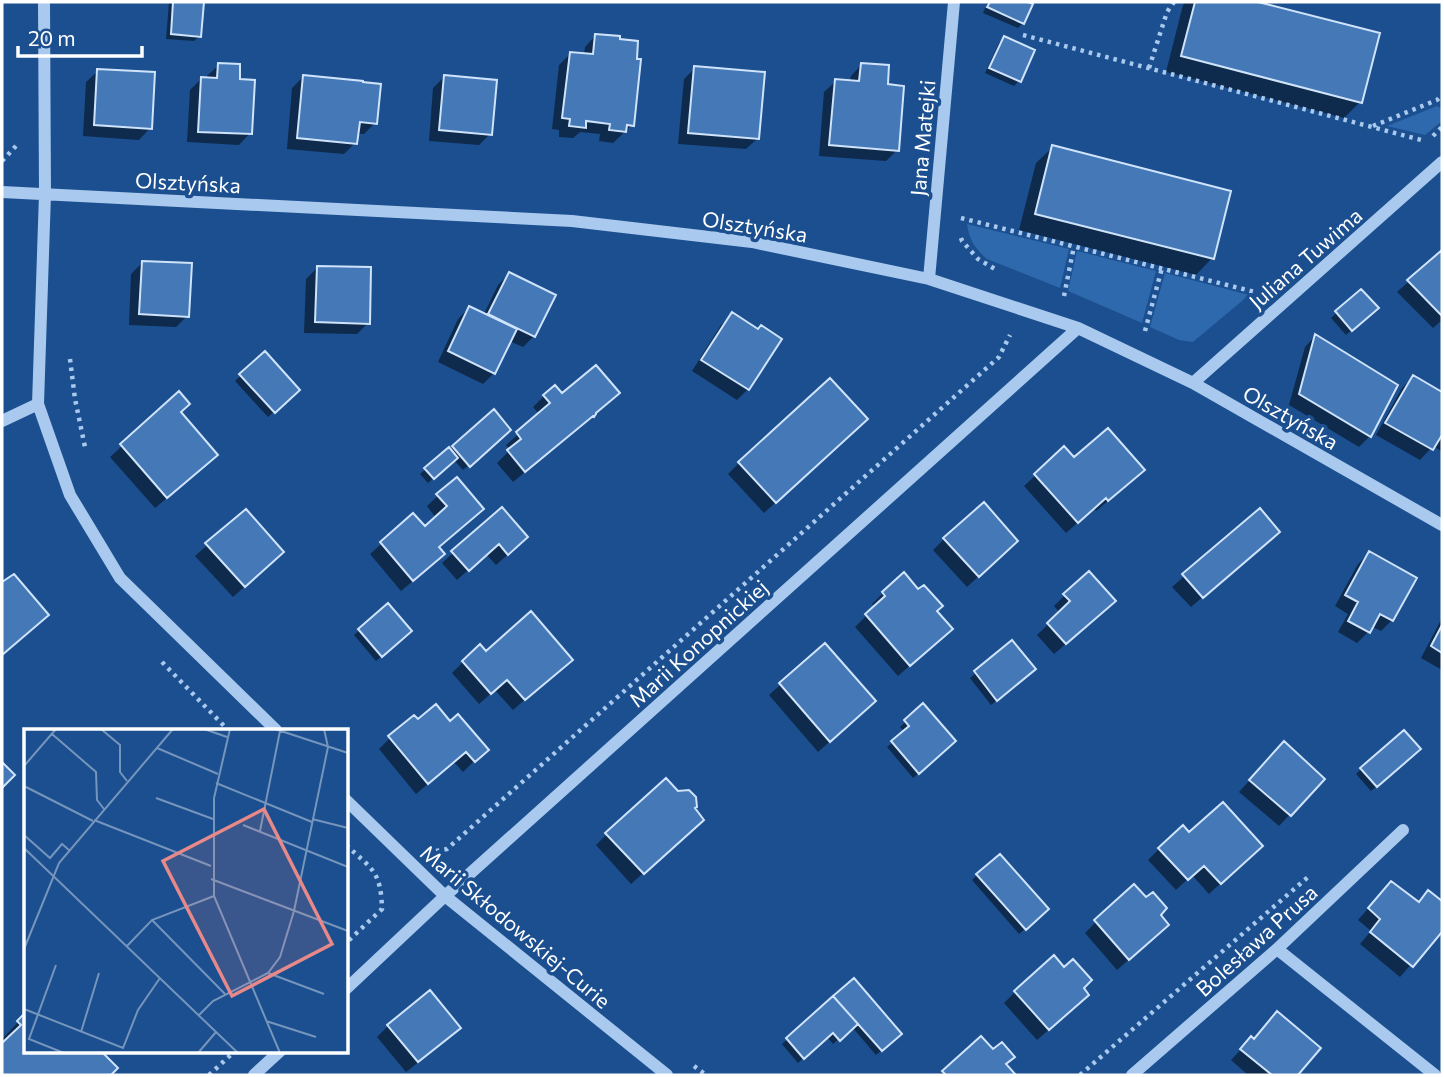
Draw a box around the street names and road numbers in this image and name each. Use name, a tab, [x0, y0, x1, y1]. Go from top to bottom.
street label: Jana Matejki	[904, 79, 940, 197]
street label: Olsztyńska	[134, 167, 242, 197]
street label: Juliana Tuwima	[1243, 202, 1367, 314]
street label: Olsztyńska	[701, 205, 809, 247]
street label: Olsztyńska	[1239, 380, 1343, 454]
street label: Marii Konopnickiej	[623, 574, 773, 712]
street label: Marii Skłodowskiej-Curie	[416, 839, 616, 1013]
street label: Bolesława Prusa	[1190, 879, 1322, 1001]

